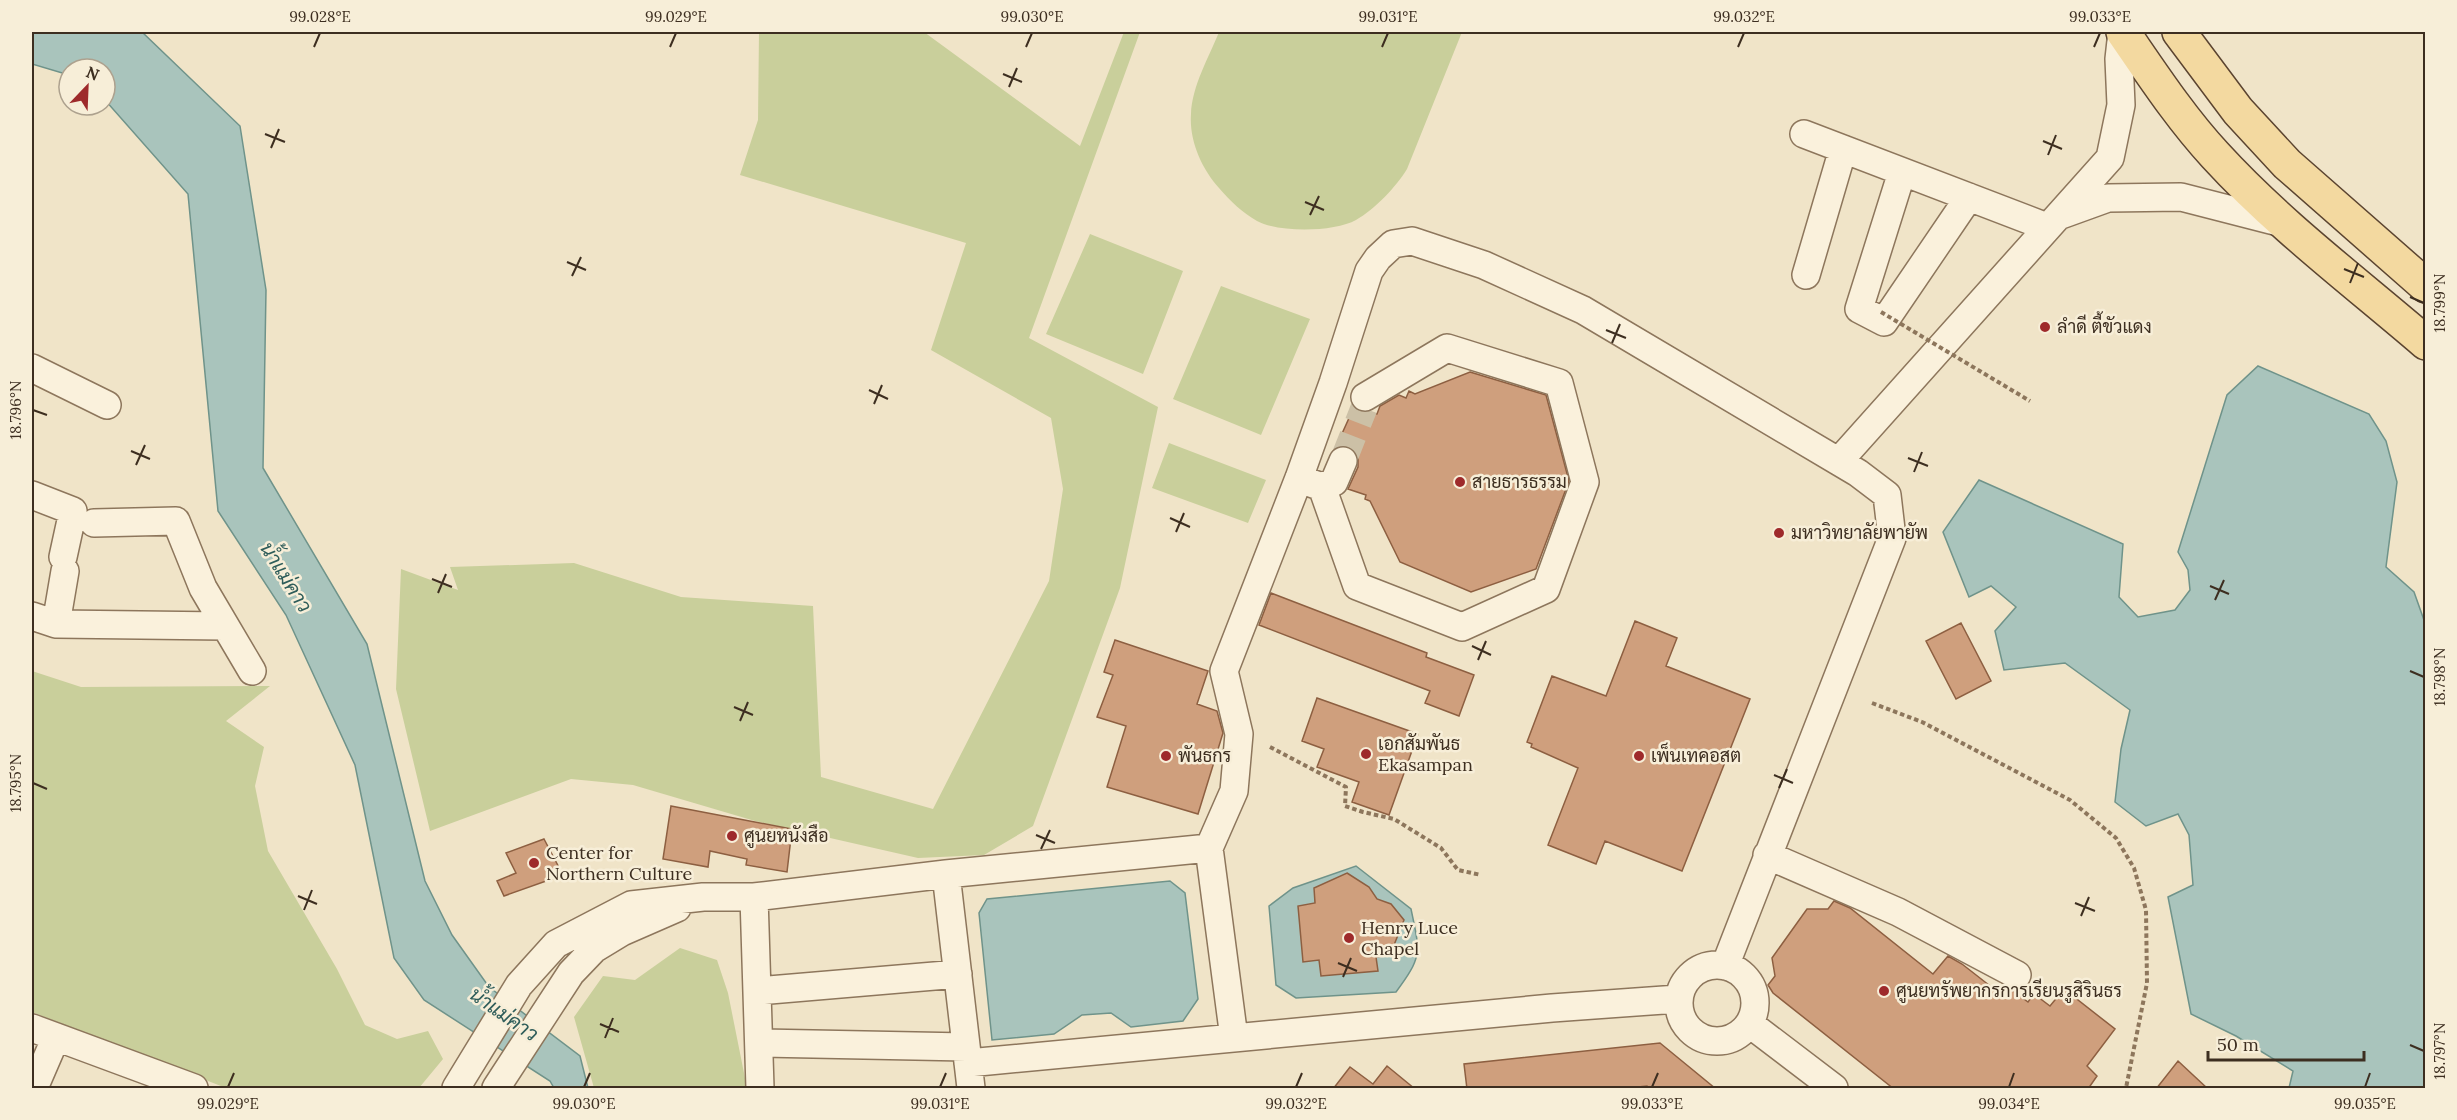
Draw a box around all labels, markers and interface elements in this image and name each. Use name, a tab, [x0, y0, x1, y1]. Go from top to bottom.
text: 99.028°E	[289, 7, 351, 26]
text: 99.029°E	[645, 7, 707, 26]
text: 99.030°E	[1001, 7, 1063, 26]
text: 99.031°E	[1358, 7, 1418, 26]
text: 99.032°E	[1713, 7, 1775, 26]
text: 99.033°E	[2069, 7, 2131, 26]
north arrow	[57, 57, 117, 117]
text: N	[83, 62, 102, 85]
text: 18.799°N	[2430, 274, 2449, 332]
place label: ลำดี ตี้ขัวแดง	[2057, 311, 2152, 338]
marker: ลำดี ตี้ขัวแดง	[2038, 320, 2052, 334]
text: 18.796°N	[6, 381, 25, 439]
place label: สายธารธรรม	[1472, 470, 1567, 493]
marker: สายธารธรรม	[1453, 475, 1467, 489]
place label: มหาวิทยาลัยพายัพ	[1791, 521, 1928, 544]
marker: มหาวิทยาลัยพายัพ	[1772, 526, 1786, 540]
water label: น้ำแม่คาว	[255, 534, 322, 617]
text: 18.798°N	[2430, 648, 2449, 706]
place label: เอกสัมพันธ Ekasampan	[1378, 732, 1473, 776]
place label: เพ็นเทคอสต	[1651, 742, 1741, 767]
place label: พันธกร	[1178, 744, 1232, 767]
marker: เอกสัมพันธ Ekasampan	[1359, 747, 1373, 761]
marker: พันธกร	[1159, 749, 1173, 763]
marker: เพ็นเทคอสต	[1632, 749, 1646, 763]
text: 18.795°N	[6, 754, 25, 812]
place label: ศูนยหนังสือ	[744, 824, 829, 849]
marker: ศูนยหนังสือ	[725, 829, 739, 843]
place label: Center for Northern Culture	[546, 841, 693, 885]
marker: Center for Northern Culture	[527, 856, 541, 870]
place label: Henry Luce Chapel	[1361, 916, 1458, 960]
marker: Henry Luce Chapel	[1342, 931, 1356, 945]
water label: น้ำแม่คาว	[465, 977, 546, 1046]
place label: ศูนยทรัพยากรการเรียนรูสิรินธร	[1896, 978, 2122, 1004]
marker: ศูนยทรัพยากรการเรียนรูสิรินธร	[1877, 984, 1891, 998]
text: 18.797°N	[2430, 1023, 2449, 1079]
scale bar	[2208, 1024, 2364, 1062]
text: 50 m	[2217, 1033, 2259, 1056]
text: 99.029°E	[197, 1094, 259, 1113]
text: 99.030°E	[553, 1094, 615, 1113]
text: 99.031°E	[910, 1094, 970, 1113]
text: 99.032°E	[1265, 1094, 1327, 1113]
text: 99.033°E	[1621, 1094, 1683, 1113]
text: 99.034°E	[1978, 1094, 2040, 1113]
text: 99.035°E	[2334, 1094, 2396, 1113]

